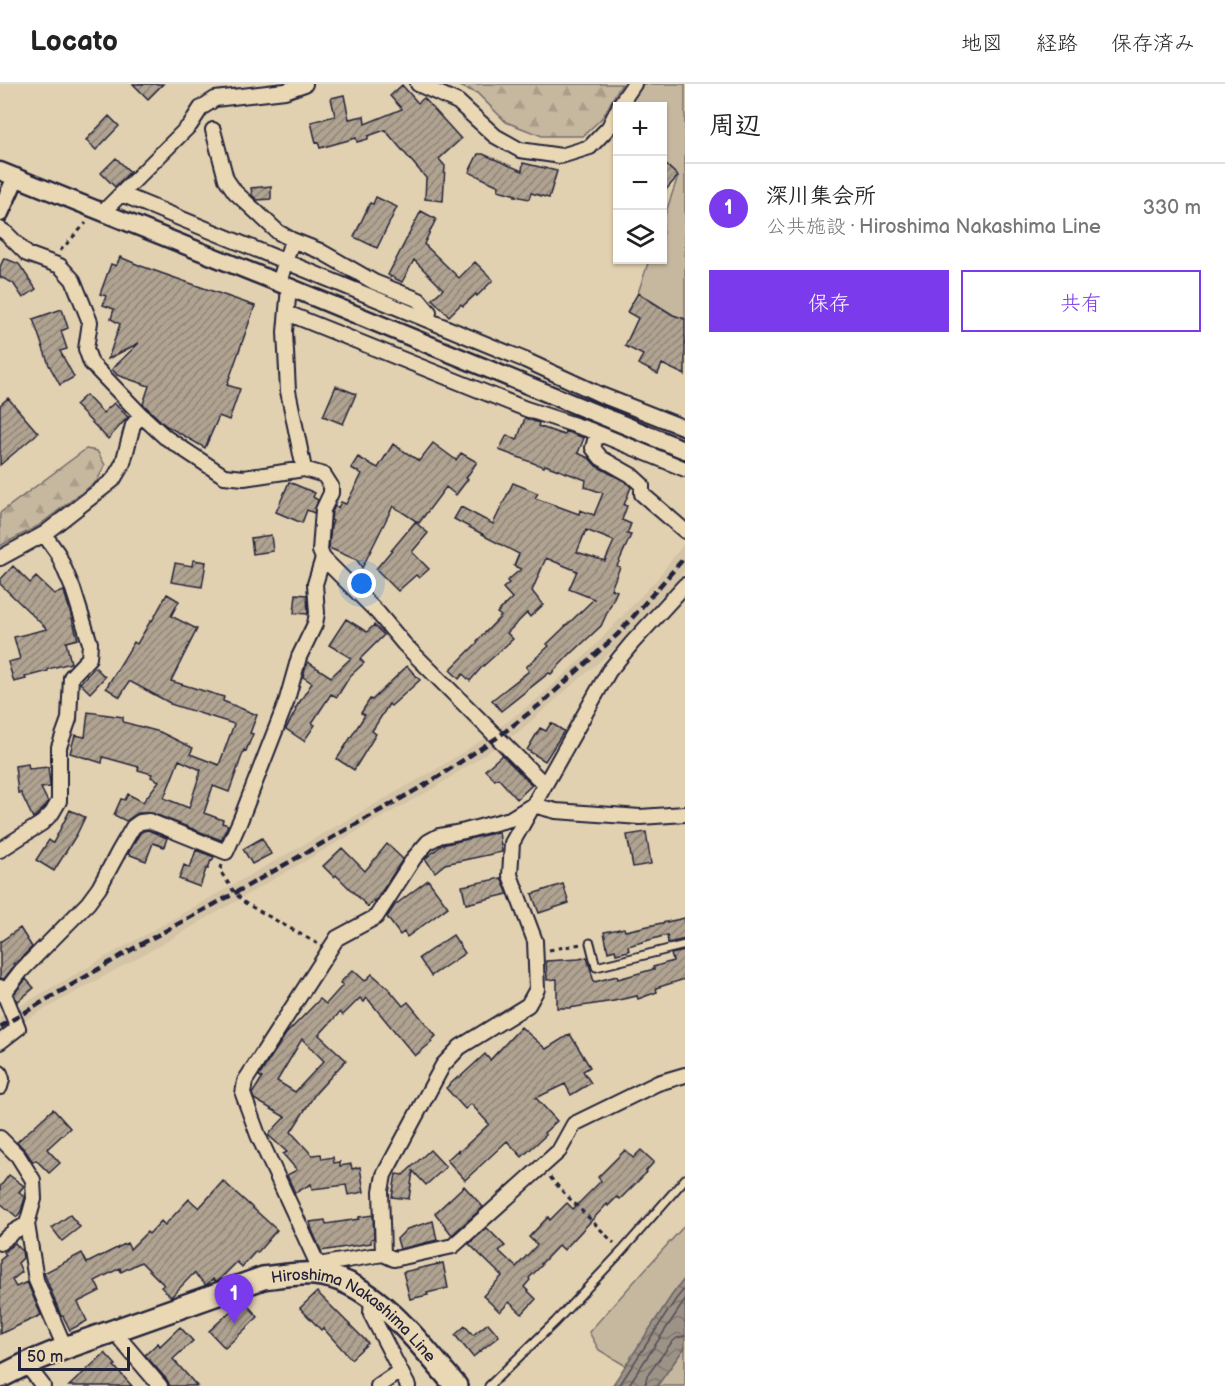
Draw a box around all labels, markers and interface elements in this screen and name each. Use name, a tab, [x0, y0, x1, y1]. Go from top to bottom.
text: Locato	[30, 25, 118, 58]
text: 地図	[961, 31, 1003, 56]
text: 経路	[1036, 31, 1078, 56]
text: 保存済み	[1111, 31, 1195, 56]
map controls	[613, 102, 667, 264]
button: +	[613, 102, 667, 156]
text: 周辺	[709, 111, 761, 142]
button: −	[613, 156, 667, 210]
text: 深川集会所	[766, 183, 876, 210]
text: 1	[724, 196, 733, 220]
text: 330 m	[1143, 196, 1201, 220]
button: layers	[613, 210, 667, 264]
text: 公共施設 · Hiroshima Nakashima Line	[766, 215, 1101, 239]
button: 保存	[709, 270, 949, 332]
button: 共有	[961, 270, 1201, 332]
your location	[347, 569, 376, 598]
street label: Hiroshima Nakashima Line	[270, 1266, 440, 1367]
pin: 1	[214, 1274, 254, 1324]
scale bar	[18, 1344, 130, 1372]
text: 50 m	[27, 1348, 63, 1367]

